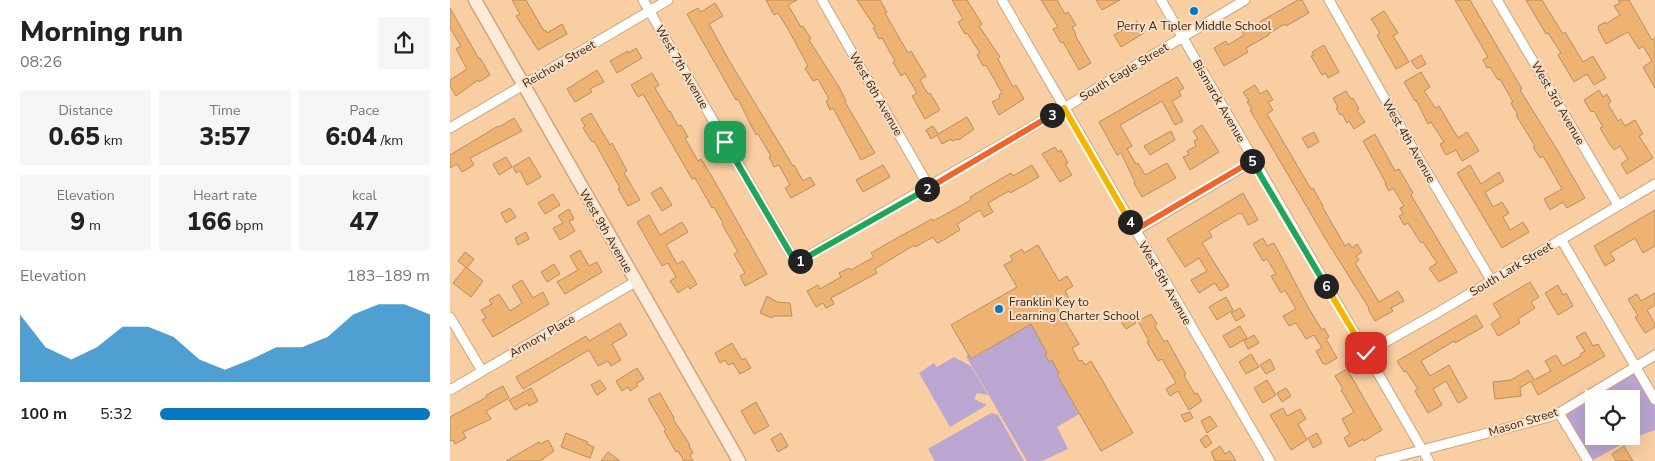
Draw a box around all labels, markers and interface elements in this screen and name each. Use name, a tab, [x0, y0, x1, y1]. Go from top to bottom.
marker: Perry A Tipler Middle School	[1188, 5, 1200, 17]
text: Morning run	[20, 13, 183, 51]
button: share	[378, 17, 430, 69]
place label: Perry A Tipler Middle School	[1117, 18, 1272, 34]
street label: West 7th Avenue	[652, 22, 712, 112]
street label: Reichow Street	[520, 36, 599, 91]
street label: South Eagle Street	[1077, 39, 1172, 105]
street label: West 6th Avenue	[846, 49, 906, 139]
text: 08:26	[20, 51, 62, 73]
street label: Bismarck Avenue	[1189, 57, 1249, 145]
street label: West 3rd Avenue	[1528, 58, 1588, 148]
street label: West 4th Avenue	[1379, 96, 1439, 186]
text: Distance	[58, 101, 113, 120]
text: Time	[209, 101, 241, 120]
text: Pace	[349, 101, 379, 120]
pin: 3	[1040, 102, 1064, 128]
text: 3	[1048, 106, 1057, 125]
text: 0.65	[49, 120, 100, 154]
text: 3:57	[199, 120, 251, 154]
text: 6:04	[325, 120, 377, 154]
pin	[704, 121, 746, 163]
icon: arrive	[711, 128, 739, 156]
text: km	[100, 131, 123, 150]
text: /km	[377, 131, 403, 150]
pin: 5	[1240, 148, 1264, 174]
text: 5	[1248, 152, 1257, 171]
pin: 2	[914, 176, 940, 202]
text: 2	[923, 180, 932, 199]
text: Elevation	[57, 186, 115, 205]
text: Heart rate	[193, 186, 257, 205]
text: kcal	[352, 186, 377, 205]
street label: West 9th Avenue	[576, 186, 636, 276]
text: 9	[70, 205, 85, 239]
text: 166	[187, 205, 232, 239]
text: 47	[349, 205, 379, 239]
pin: 4	[1118, 210, 1142, 234]
text: 4	[1126, 213, 1135, 232]
text: m	[85, 216, 101, 235]
text: bpm	[232, 216, 263, 235]
street label: West 5th Avenue	[1135, 238, 1195, 328]
street label: South Lark Street	[1467, 238, 1556, 300]
pin: 1	[788, 248, 812, 274]
text: 1	[796, 252, 805, 271]
text: Elevation	[20, 265, 86, 287]
text: 183–189 m	[347, 265, 430, 287]
pin: 6	[1314, 274, 1338, 298]
text: 6	[1322, 277, 1331, 296]
place label: Franklin Key to Learning Charter School	[1009, 294, 1140, 324]
marker: Franklin Key to Learning Charter School	[993, 303, 1005, 315]
street label: Armory Place	[506, 311, 578, 361]
pin	[1345, 332, 1387, 374]
icon: check	[1352, 339, 1380, 367]
map controls	[1585, 390, 1640, 445]
button: locate	[1585, 390, 1640, 445]
text: 100 m	[20, 403, 67, 425]
text: 5:32	[100, 403, 132, 425]
street label: Mason Street	[1486, 404, 1560, 440]

